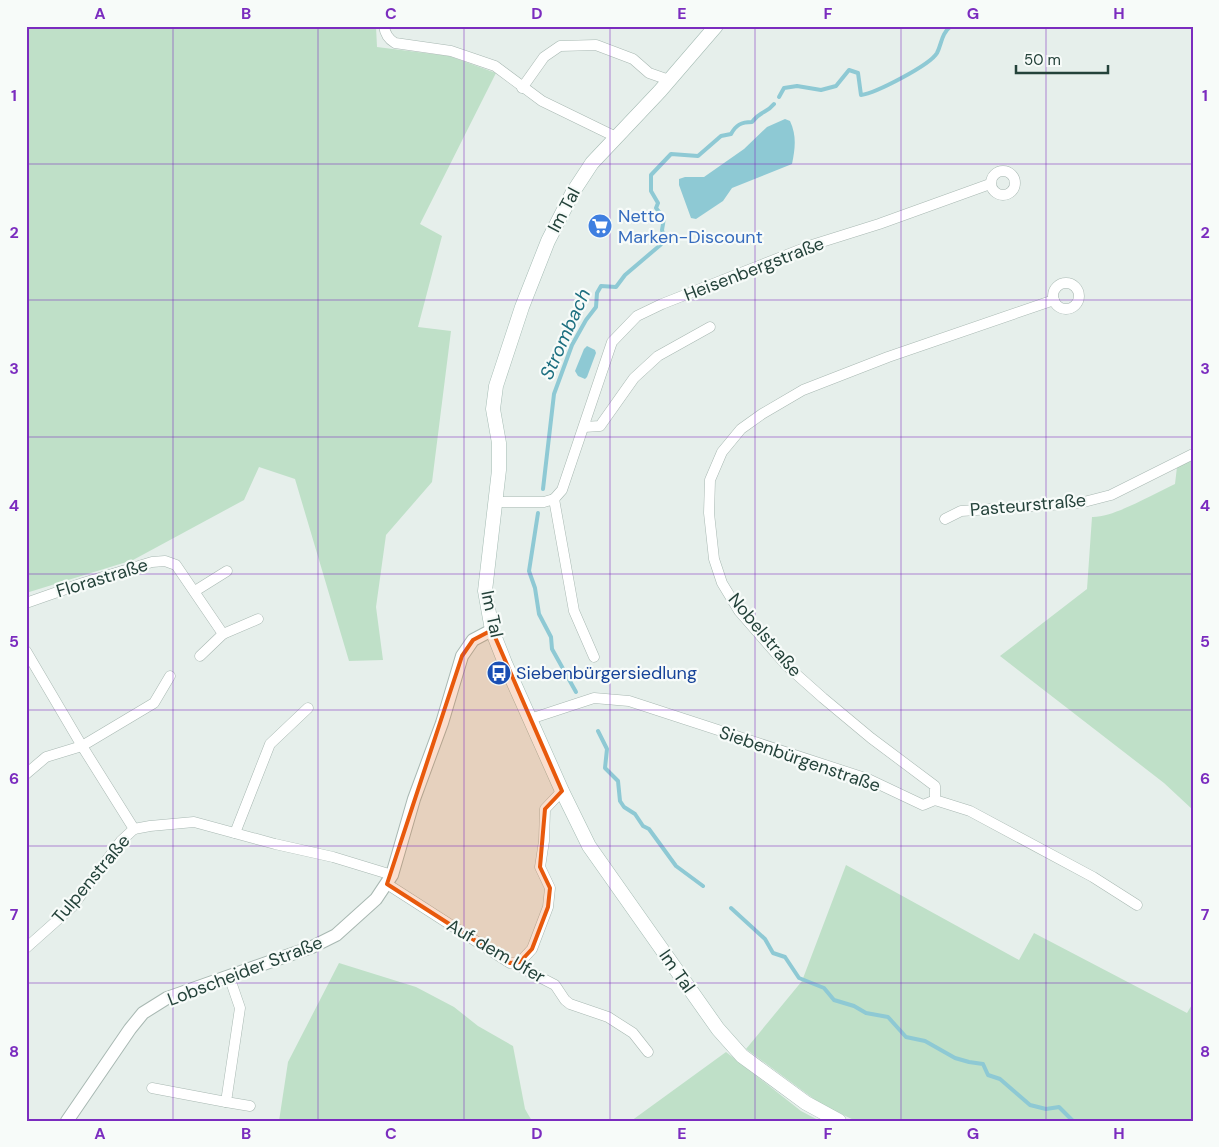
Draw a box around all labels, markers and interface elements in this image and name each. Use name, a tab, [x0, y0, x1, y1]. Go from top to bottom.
text: A	[94, 3, 106, 24]
text: B	[241, 3, 251, 24]
text: C	[385, 3, 397, 24]
text: D	[531, 3, 543, 24]
text: E	[677, 3, 687, 24]
text: F	[824, 3, 833, 24]
text: G	[967, 3, 979, 24]
text: H	[1113, 3, 1125, 24]
scale bar	[1016, 42, 1109, 74]
text: 50 m	[1024, 50, 1061, 70]
text: 1	[11, 85, 17, 106]
text: 1	[1202, 85, 1208, 106]
street label: Im Tal	[542, 183, 586, 237]
place label: Netto Marken-Discount	[618, 204, 763, 249]
supermarket icon: Netto Marken-Discount	[587, 213, 613, 239]
text: 2	[9, 222, 19, 243]
text: 2	[1200, 222, 1210, 243]
street label: Heisenbergstraße	[680, 231, 828, 307]
water label: Strombach	[534, 284, 596, 384]
text: 3	[9, 358, 19, 379]
text: 3	[1200, 358, 1210, 379]
street label: Pasteurstraße	[969, 488, 1087, 522]
text: 4	[9, 495, 19, 516]
text: 4	[1200, 495, 1210, 516]
street label: Florastraße	[53, 553, 151, 603]
street label: Im Tal	[475, 588, 509, 640]
street label: Nobelstraße	[723, 588, 807, 682]
text: 5	[9, 631, 19, 652]
text: 5	[1200, 631, 1210, 652]
bus stop icon: Siebenbürgersiedlung	[486, 660, 512, 686]
place label: Siebenbürgersiedlung	[516, 661, 697, 685]
street label: Siebenbürgenstraße	[716, 720, 884, 798]
text: 6	[9, 768, 19, 789]
text: 6	[1200, 768, 1210, 789]
street label: Tulpenstraße	[47, 829, 135, 929]
text: 7	[10, 904, 19, 925]
text: 7	[1201, 904, 1210, 925]
street label: Auf dem Ufer	[442, 913, 550, 989]
street label: Lobscheider Straße	[164, 930, 326, 1012]
street label: Im Tal	[654, 945, 700, 997]
text: 8	[9, 1041, 19, 1062]
text: 8	[1200, 1041, 1210, 1062]
text: A	[94, 1123, 106, 1144]
text: B	[241, 1123, 251, 1144]
text: C	[385, 1123, 397, 1144]
text: D	[531, 1123, 543, 1144]
text: E	[677, 1123, 687, 1144]
text: F	[824, 1123, 833, 1144]
text: G	[967, 1123, 979, 1144]
text: H	[1113, 1123, 1125, 1144]

